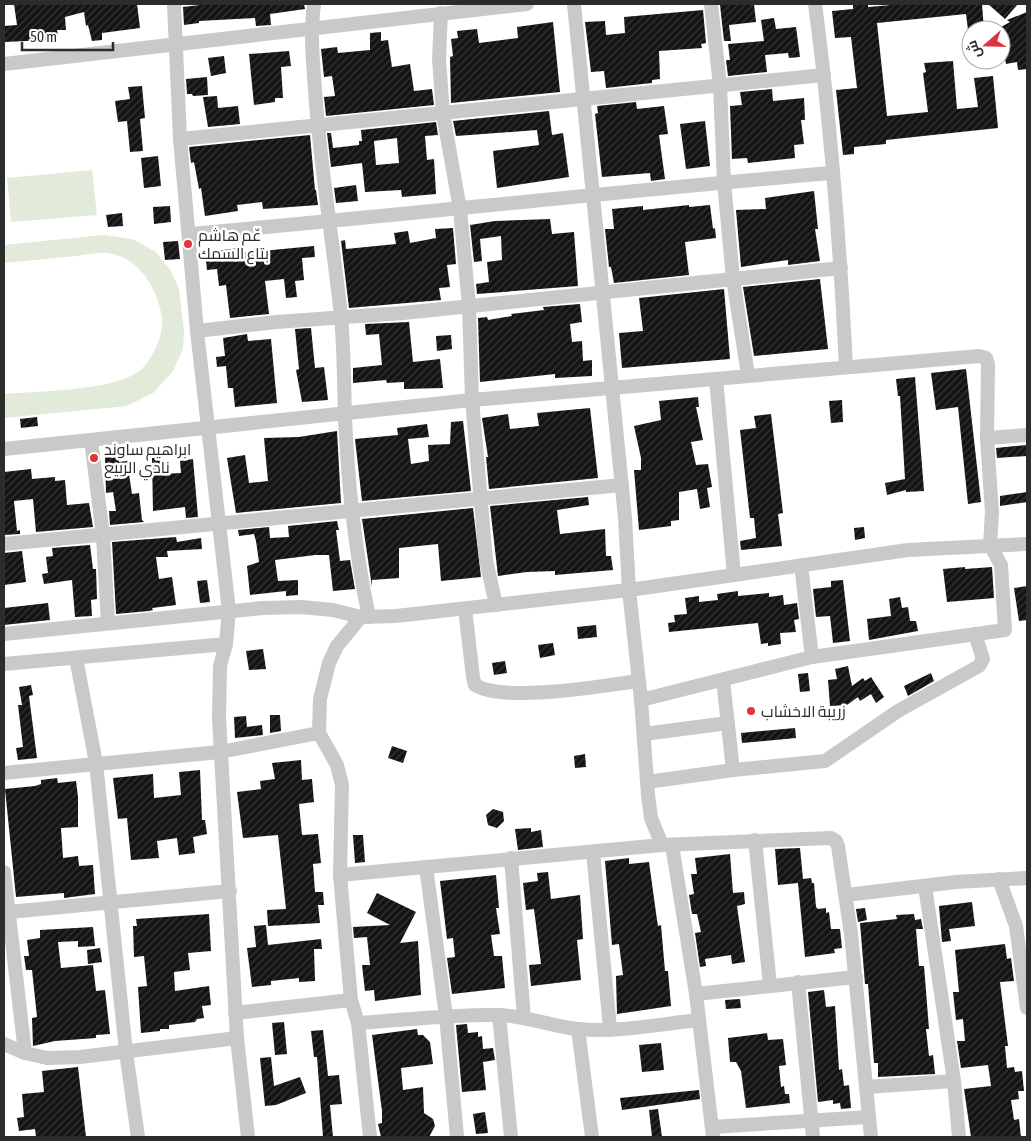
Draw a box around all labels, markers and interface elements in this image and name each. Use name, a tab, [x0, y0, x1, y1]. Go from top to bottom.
scale bar	[22, 20, 114, 52]
north arrow	[961, 20, 1011, 70]
text: 50 m	[30, 28, 57, 45]
text: ش	[963, 38, 985, 61]
place label: عّم هاشم بتاع السمك	[198, 226, 269, 265]
marker: عّم هاشم بتاع السمك	[182, 238, 194, 250]
place label: ابراهيم ساوند نادي الربيع	[104, 440, 191, 481]
marker: ابراهيم ساوند نادي الربيع	[88, 452, 100, 464]
place label: زريبة الاخشاب	[761, 702, 846, 721]
marker: زريبة الاخشاب	[745, 705, 757, 717]

